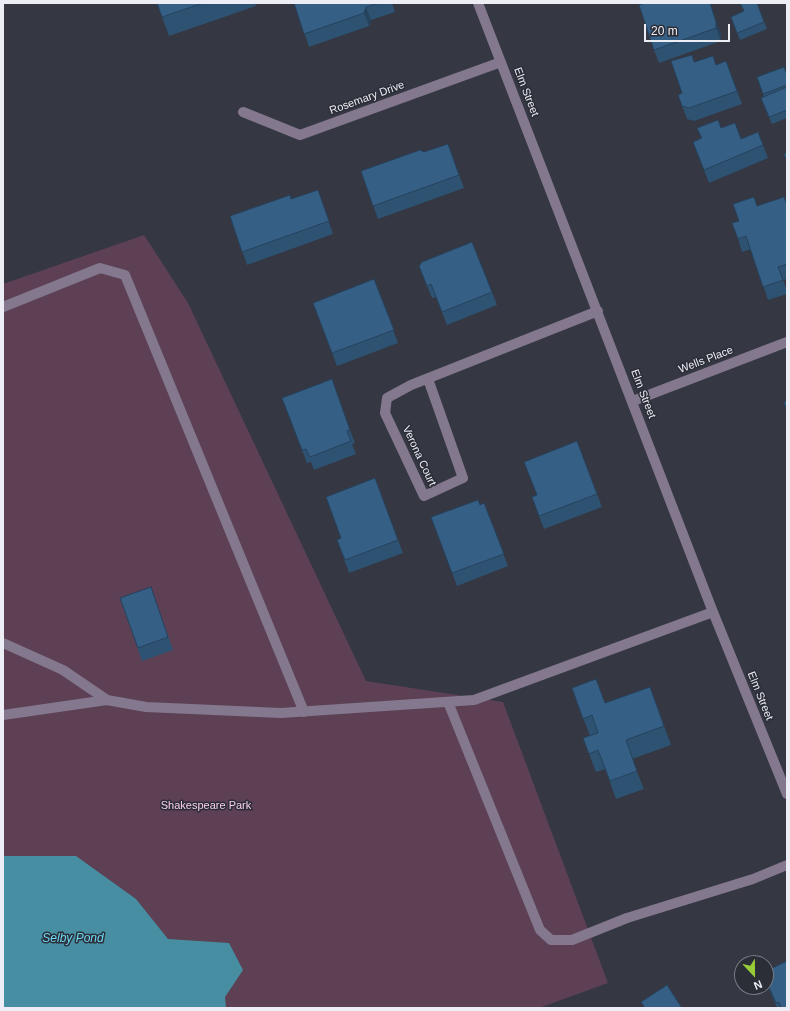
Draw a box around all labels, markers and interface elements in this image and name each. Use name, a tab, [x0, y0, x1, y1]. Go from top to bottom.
scale bar	[646, 16, 732, 42]
text: 20 m	[651, 24, 678, 38]
street label: Elm Street	[511, 66, 541, 118]
street label: Rosemary Drive	[328, 78, 406, 118]
street label: Wells Place	[677, 344, 735, 376]
street label: Elm Street	[628, 368, 658, 420]
street label: Verona Court	[399, 424, 439, 488]
street label: Elm Street	[744, 670, 776, 722]
park label: Shakespeare Park	[161, 799, 251, 813]
water label: Selby Pond	[42, 932, 104, 946]
north arrow	[734, 955, 774, 995]
text: N	[752, 978, 764, 992]

